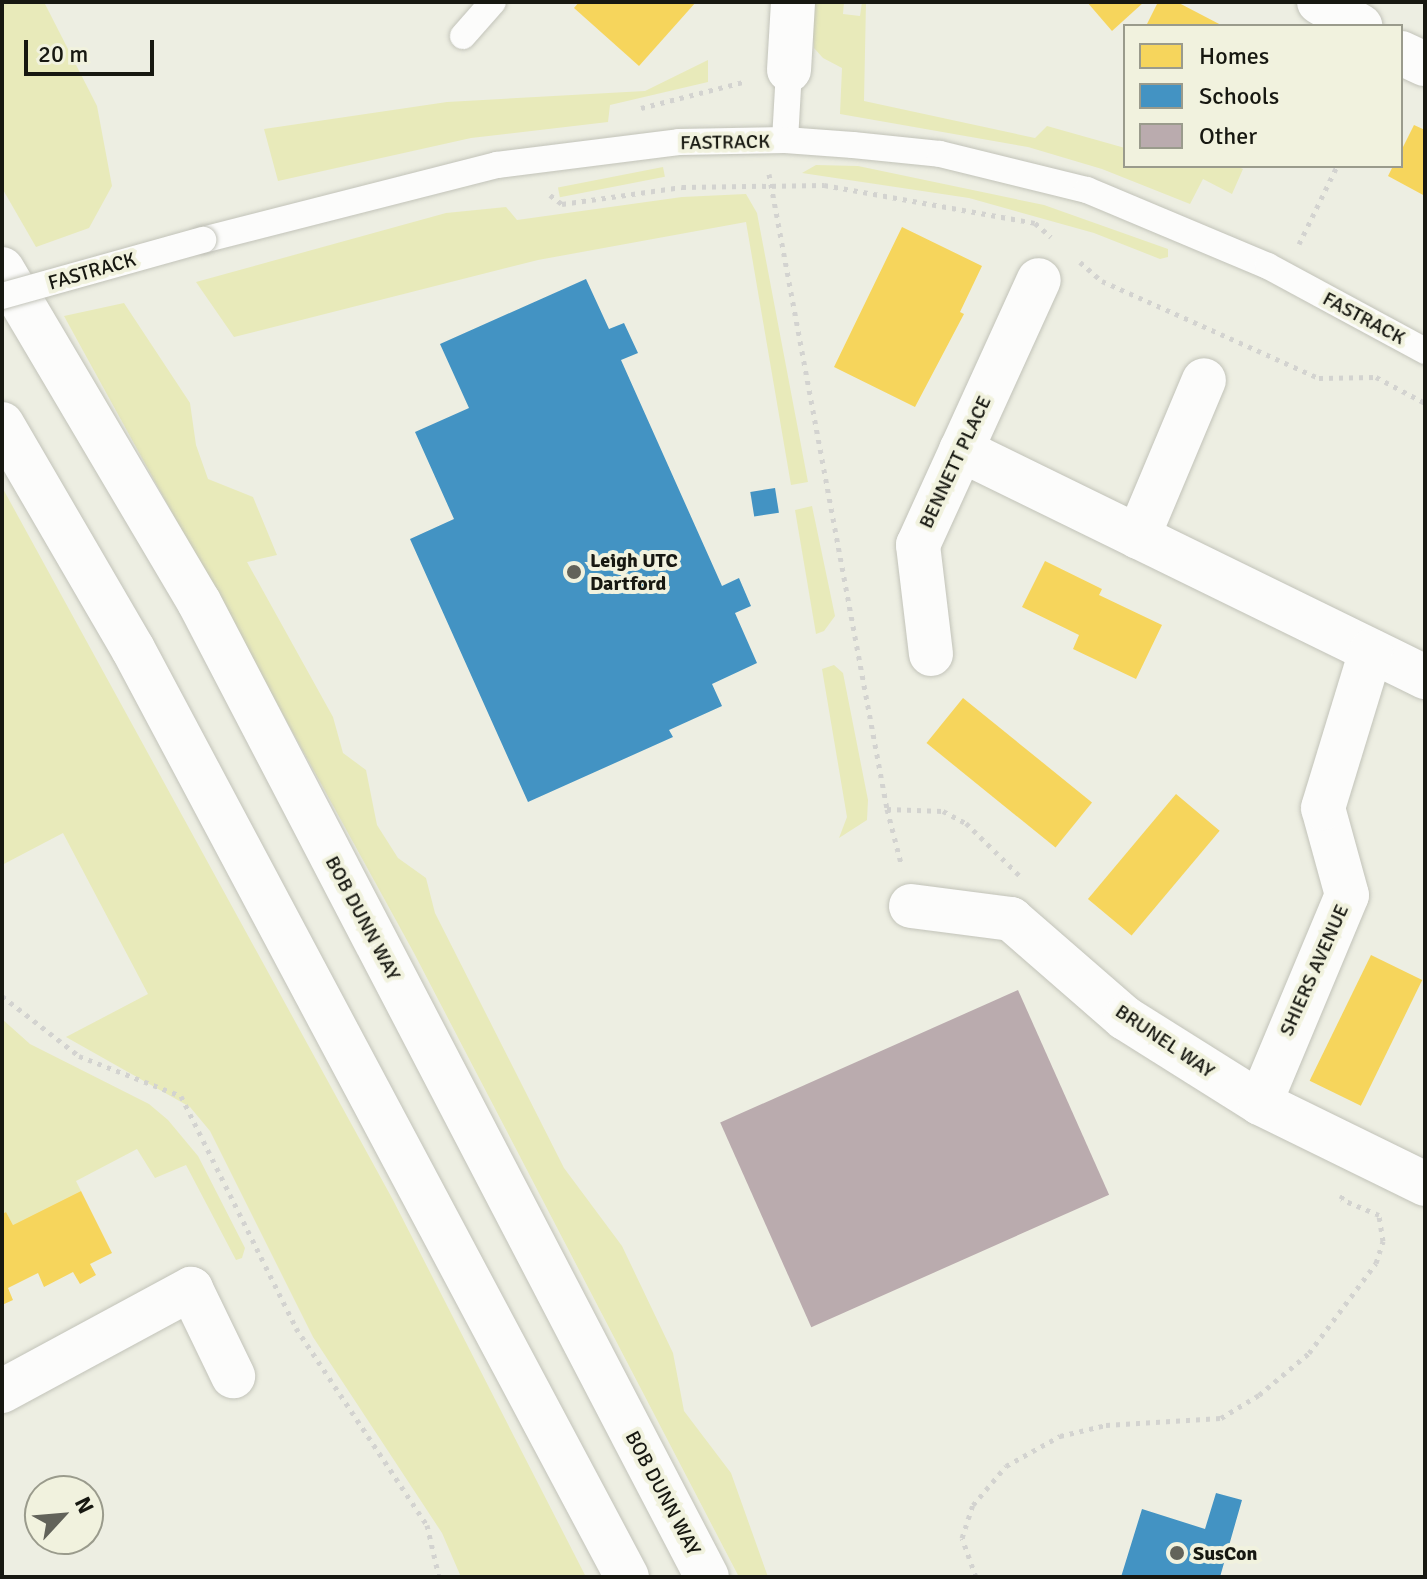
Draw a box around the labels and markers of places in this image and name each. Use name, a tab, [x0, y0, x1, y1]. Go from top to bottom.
place label: Leigh UTC Dartford	[590, 548, 678, 595]
marker: Leigh UTC Dartford	[565, 563, 583, 581]
place label: SusCon	[1193, 1541, 1257, 1565]
marker: SusCon	[1168, 1544, 1186, 1562]

